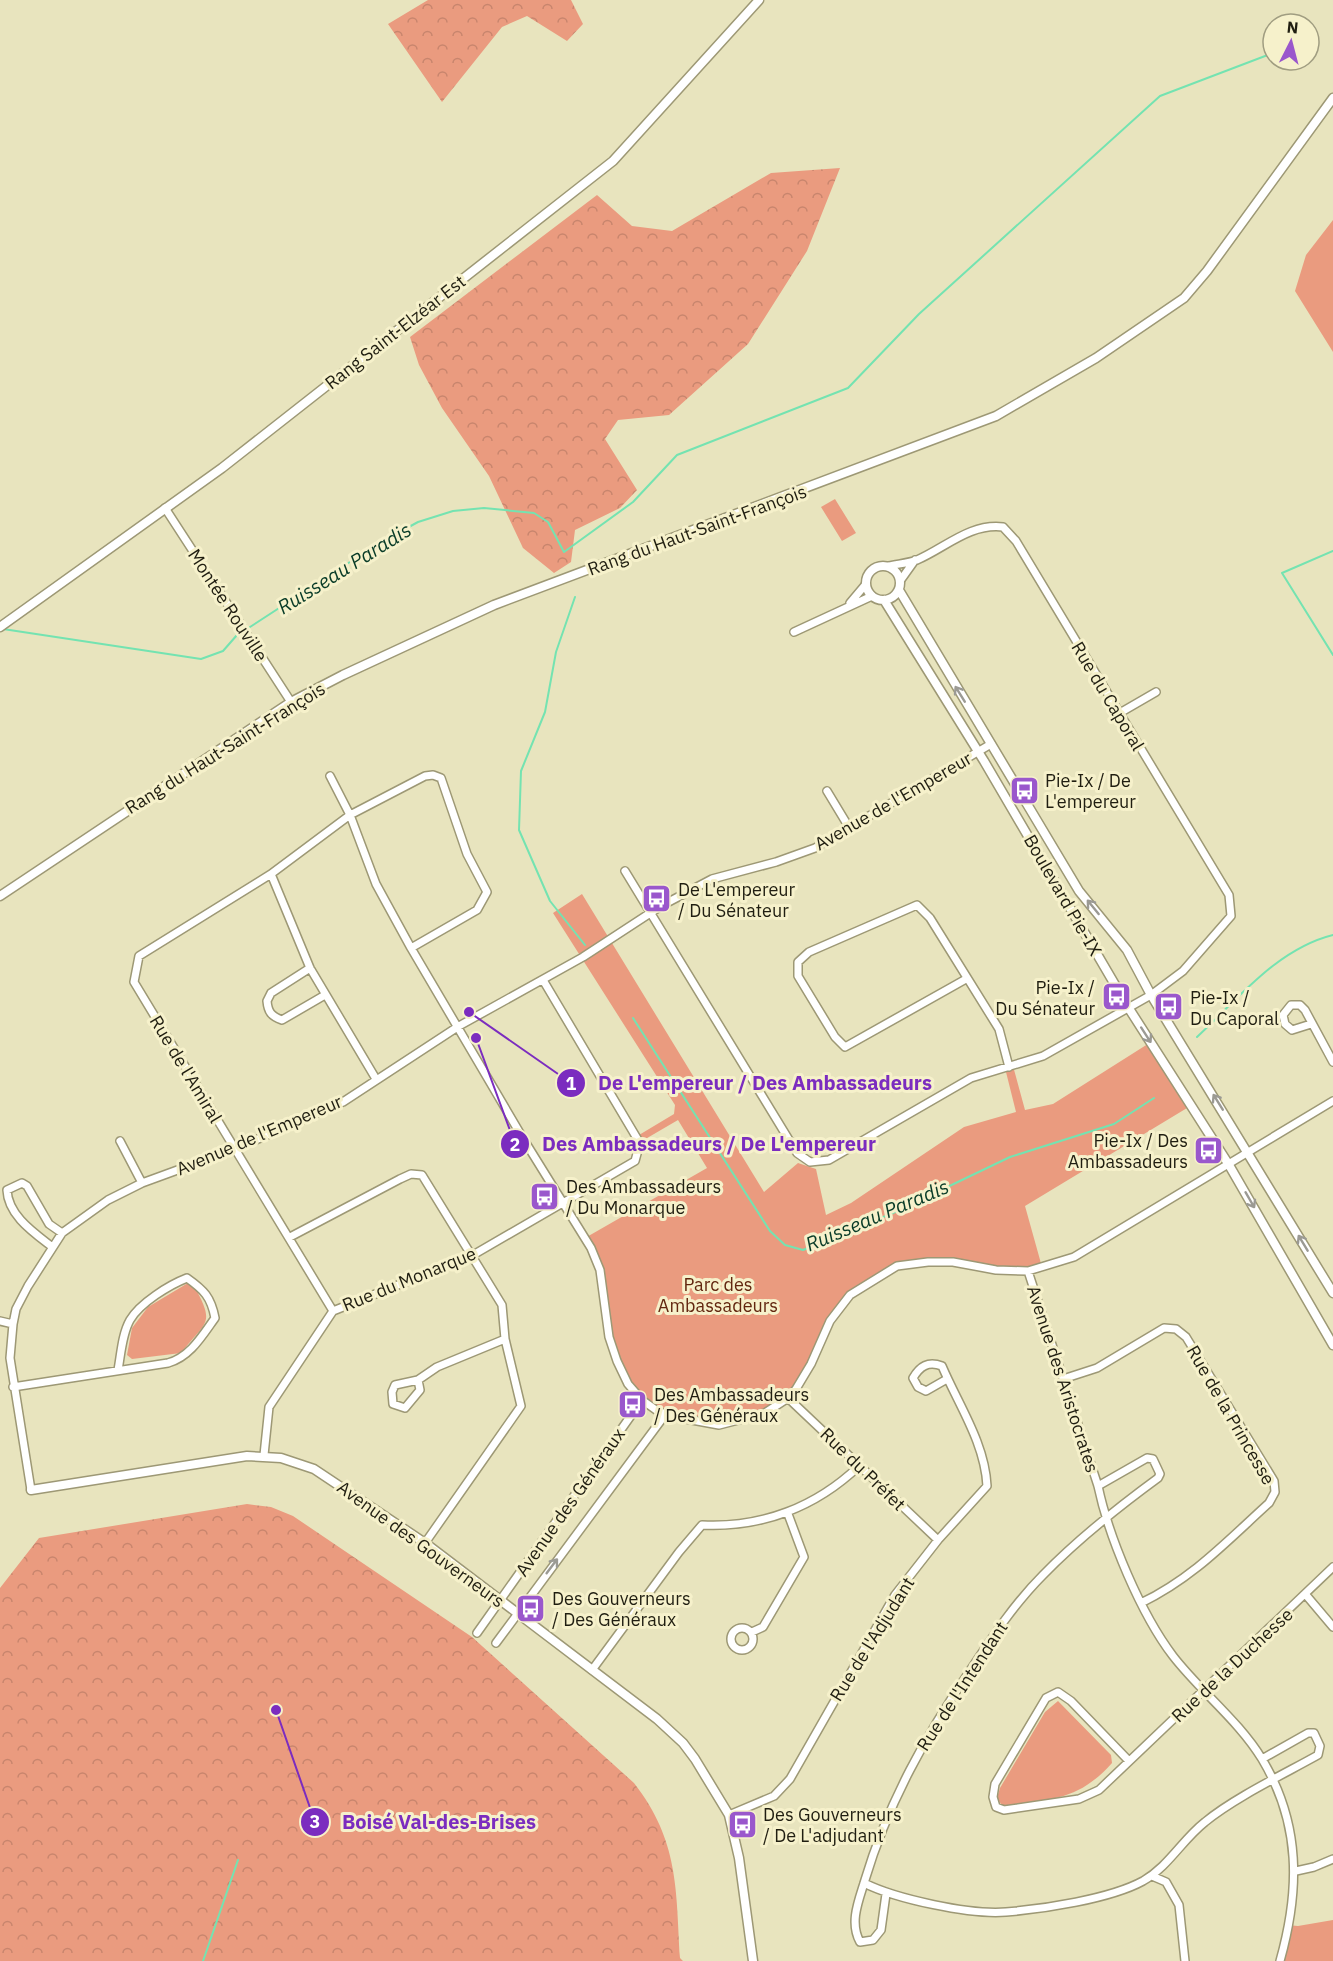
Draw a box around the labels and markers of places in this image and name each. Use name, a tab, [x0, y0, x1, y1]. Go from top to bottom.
place label: Pie-Ix / De L'empereur	[1045, 769, 1136, 813]
bus stop icon: Pie-Ix / De L'empereur	[1008, 774, 1040, 806]
place label: De L'empereur / Du Sénateur	[678, 878, 796, 922]
bus stop icon: De L'empereur / Du Sénateur	[641, 883, 673, 915]
place label: Pie-Ix / Du Sénateur	[995, 976, 1095, 1020]
bus stop icon: Pie-Ix / Du Sénateur	[1100, 981, 1132, 1013]
place label: Pie-Ix / Du Caporal	[1190, 986, 1279, 1030]
bus stop icon: Pie-Ix / Du Caporal	[1153, 991, 1185, 1023]
callout: De L'empereur / Des Ambassadeurs	[556, 1064, 944, 1102]
callout: Des Ambassadeurs / De L'empereur	[500, 1125, 888, 1163]
place label: Pie-Ix / Des Ambassadeurs	[1068, 1129, 1188, 1173]
bus stop icon: Pie-Ix / Des Ambassadeurs	[1193, 1134, 1225, 1166]
place label: Des Ambassadeurs / Du Monarque	[566, 1175, 721, 1219]
bus stop icon: Des Ambassadeurs / Du Monarque	[529, 1180, 561, 1212]
place label: Des Ambassadeurs / Des Généraux	[654, 1383, 809, 1427]
bus stop icon: Des Ambassadeurs / Des Généraux	[617, 1388, 649, 1420]
place label: Des Gouverneurs / Des Généraux	[552, 1587, 691, 1631]
bus stop icon: Des Gouverneurs / Des Généraux	[515, 1592, 547, 1624]
callout: Boisé Val-des-Brises	[300, 1803, 548, 1841]
place label: Des Gouverneurs / De L'adjudant	[763, 1803, 902, 1847]
bus stop icon: Des Gouverneurs / De L'adjudant	[726, 1808, 758, 1840]

